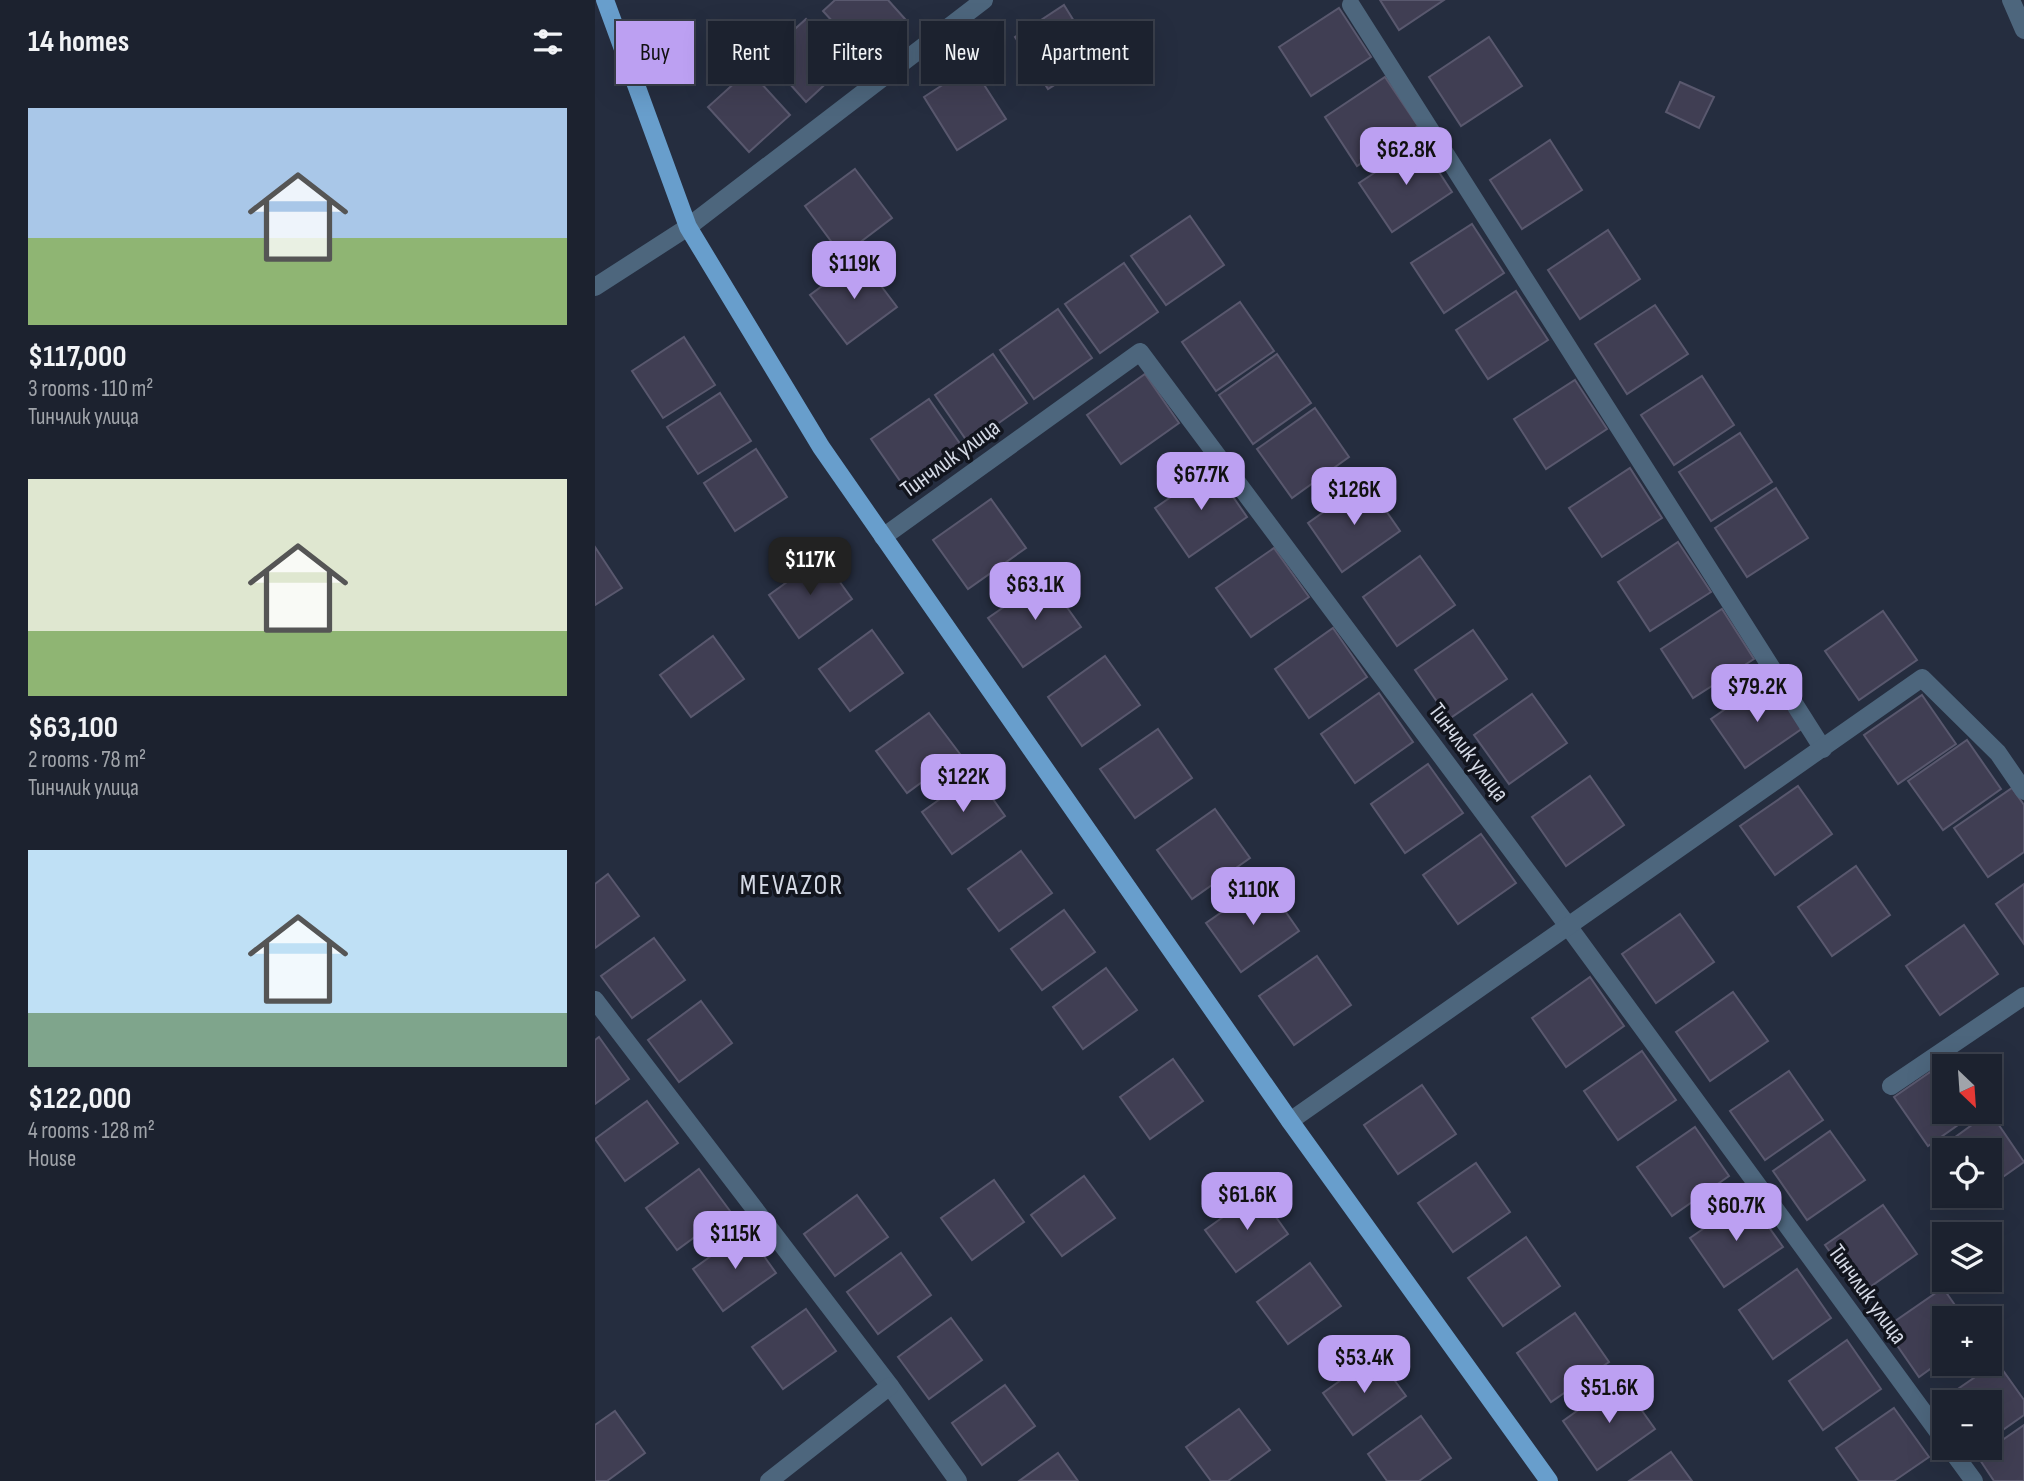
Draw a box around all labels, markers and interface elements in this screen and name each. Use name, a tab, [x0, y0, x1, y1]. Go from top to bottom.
chip: Buy	[616, 21, 694, 84]
chip: Rent	[708, 21, 794, 84]
chip: Filters	[808, 21, 907, 84]
chip: New	[921, 21, 1004, 84]
chip: Apartment	[1018, 21, 1153, 84]
icon: filters	[529, 23, 567, 61]
text: 14 homes	[28, 24, 129, 60]
pin: $62.8K	[1349, 128, 1463, 187]
text: $62.8K	[1376, 136, 1436, 164]
icon: home	[235, 154, 361, 280]
pin: $119K	[805, 242, 903, 301]
text: $119K	[828, 250, 880, 278]
text: $117,000	[28, 339, 126, 375]
text: 3 rooms · 110 m²	[28, 375, 153, 403]
text: Тинчлик улица	[28, 403, 139, 431]
street label: Тинчлик улица	[895, 413, 1006, 504]
pin: $67.7K	[1144, 452, 1258, 512]
text: $67.7K	[1173, 461, 1229, 489]
pin: $126K	[1305, 468, 1403, 527]
text: $126K	[1327, 476, 1381, 504]
icon: home	[235, 525, 361, 651]
pin: $117K	[761, 538, 859, 597]
text: $117K	[784, 546, 836, 574]
pin: $63.1K	[978, 562, 1092, 622]
text: $63.1K	[1006, 571, 1064, 599]
pin: $79.2K	[1700, 664, 1814, 724]
text: $79.2K	[1727, 673, 1787, 701]
street label: Тинчлик улица	[1422, 697, 1515, 807]
text: $63,100	[28, 710, 118, 746]
text: 2 rooms · 78 m²	[28, 746, 146, 774]
pin: $122K	[914, 754, 1012, 814]
text: $122K	[937, 763, 989, 791]
text: Тинчлик улица	[28, 774, 139, 802]
pin: $110K	[1204, 867, 1302, 927]
district label: MEVAZOR	[740, 869, 844, 902]
text: $110K	[1227, 876, 1279, 904]
icon: home	[235, 896, 361, 1022]
north arrow	[1932, 1054, 2002, 1124]
map controls	[1932, 1054, 2002, 1460]
text: $122,000	[28, 1081, 131, 1117]
text: 4 rooms · 128 m²	[28, 1117, 155, 1145]
button: locate	[1932, 1138, 2002, 1208]
text: House	[28, 1145, 76, 1173]
pin: $61.6K	[1190, 1172, 1304, 1232]
text: $61.6K	[1217, 1181, 1277, 1209]
pin: $60.7K	[1679, 1184, 1793, 1243]
text: $60.7K	[1707, 1192, 1765, 1220]
pin: $115K	[686, 1212, 784, 1271]
text: $115K	[709, 1220, 761, 1248]
button: layers	[1932, 1222, 2002, 1292]
street label: Тинчлик улица	[1822, 1239, 1913, 1350]
button: +	[1932, 1306, 2002, 1376]
pin: $53.4K	[1307, 1336, 1421, 1395]
text: $53.4K	[1334, 1344, 1394, 1372]
pin: $51.6K	[1552, 1366, 1666, 1425]
text: $51.6K	[1580, 1374, 1638, 1402]
button: −	[1932, 1390, 2002, 1460]

